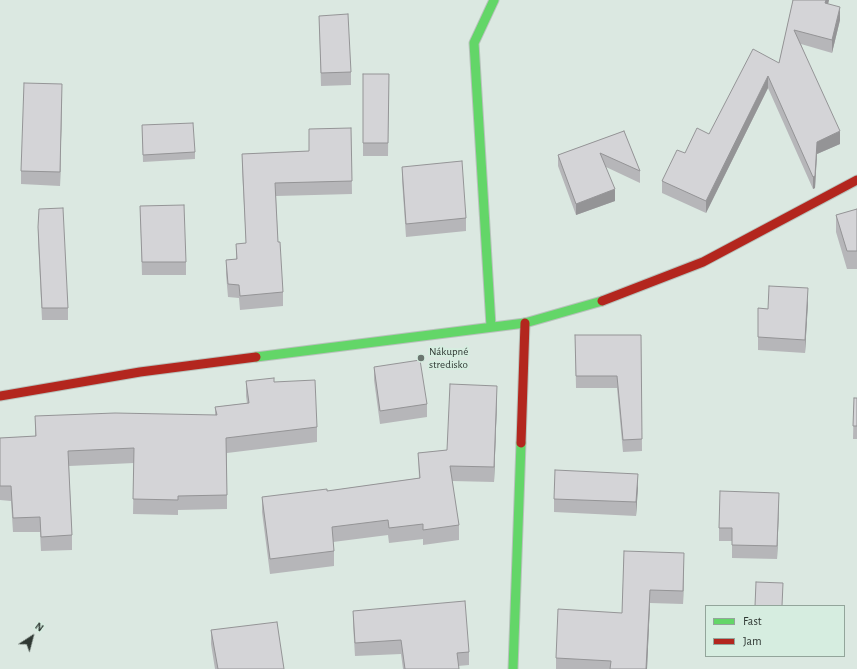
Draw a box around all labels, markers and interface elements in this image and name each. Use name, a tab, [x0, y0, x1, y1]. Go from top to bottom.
place label: Nákupné stredisko	[429, 345, 468, 371]
marker: Nákupné stredisko	[416, 353, 426, 363]
legend	[705, 605, 845, 657]
text: Fast	[743, 615, 762, 627]
north arrow	[12, 617, 52, 657]
text: N	[33, 620, 46, 634]
text: Jam	[743, 635, 762, 647]

